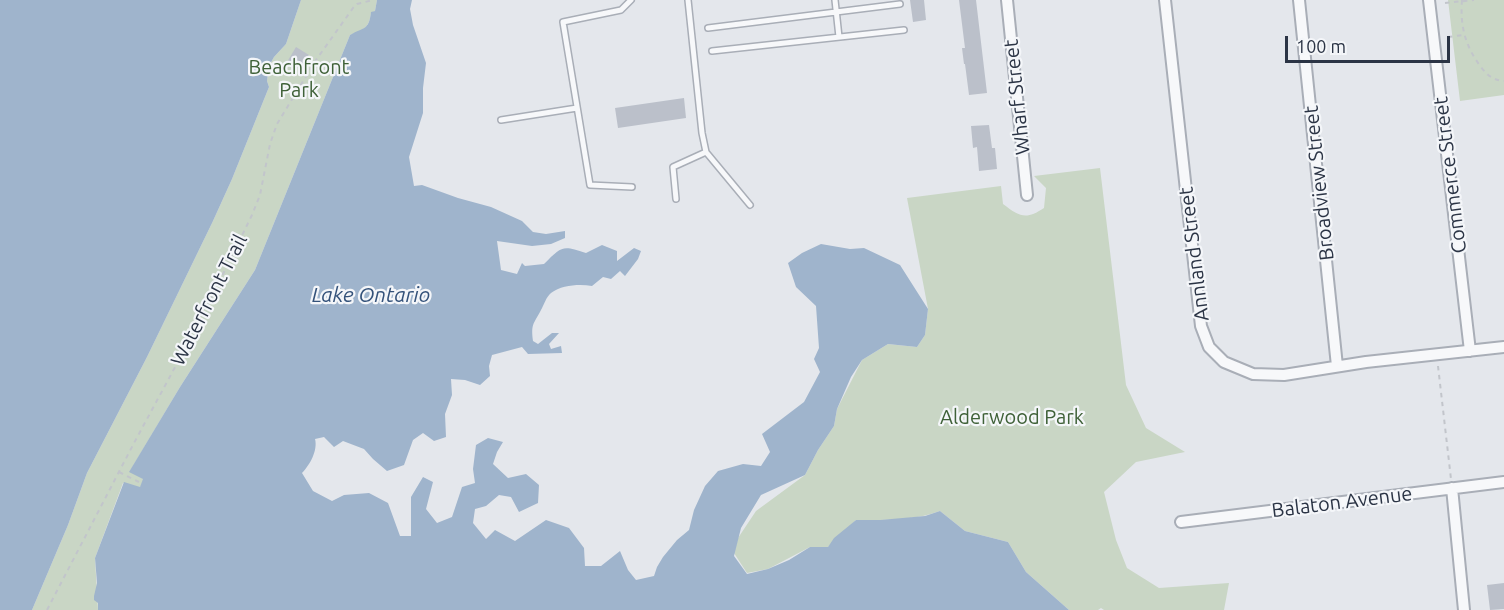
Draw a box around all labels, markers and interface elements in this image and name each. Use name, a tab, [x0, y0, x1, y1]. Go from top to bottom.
scale bar	[1288, 24, 1453, 62]
text: 100 m	[1296, 36, 1346, 56]
street label: Wharf Street	[999, 38, 1035, 156]
park label: Beachfront Park	[249, 55, 349, 102]
street label: Commerce Street	[1428, 95, 1472, 255]
street label: Broadview Street	[1299, 104, 1339, 262]
street label: Annland Street	[1174, 186, 1214, 322]
street label: Waterfront Trail	[166, 230, 252, 370]
water label: Lake Ontario	[312, 282, 430, 308]
park label: Alderwood Park	[940, 405, 1084, 429]
street label: Balaton Avenue	[1270, 481, 1414, 523]

